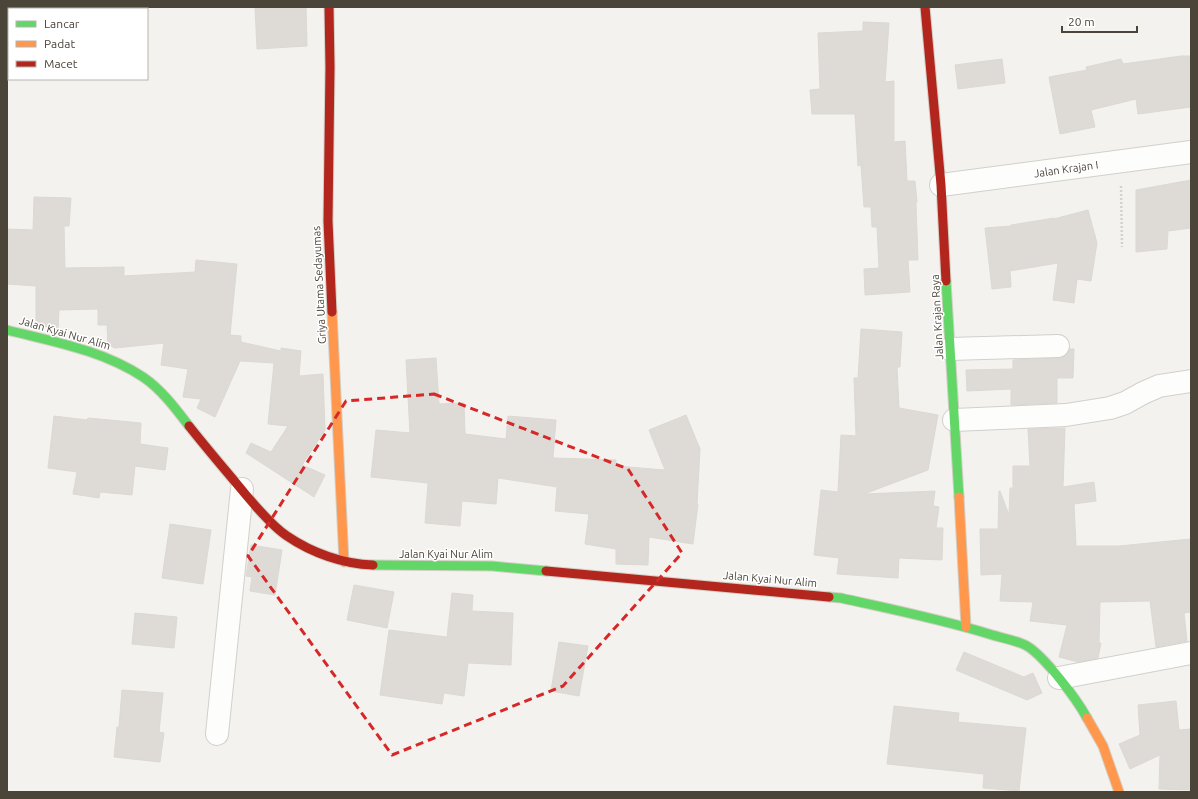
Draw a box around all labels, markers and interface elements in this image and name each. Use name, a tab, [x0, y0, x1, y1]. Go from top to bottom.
legend	[8, 8, 148, 80]
scale bar	[1062, 8, 1137, 34]
text: 20 m	[1068, 15, 1095, 28]
text: Lancar	[44, 17, 80, 30]
text: Padat	[44, 37, 75, 50]
text: Macet	[44, 57, 78, 70]
street label: Jalan Krajan I	[1033, 159, 1099, 179]
street label: Griya Utama Sedayumas	[310, 225, 328, 344]
street label: Jalan Krajan Raya	[929, 274, 945, 360]
street label: Jalan Kyai Nur Alim	[18, 314, 112, 352]
street label: Jalan Kyai Nur Alim	[399, 548, 493, 560]
street label: Jalan Kyai Nur Alim	[723, 569, 817, 589]

